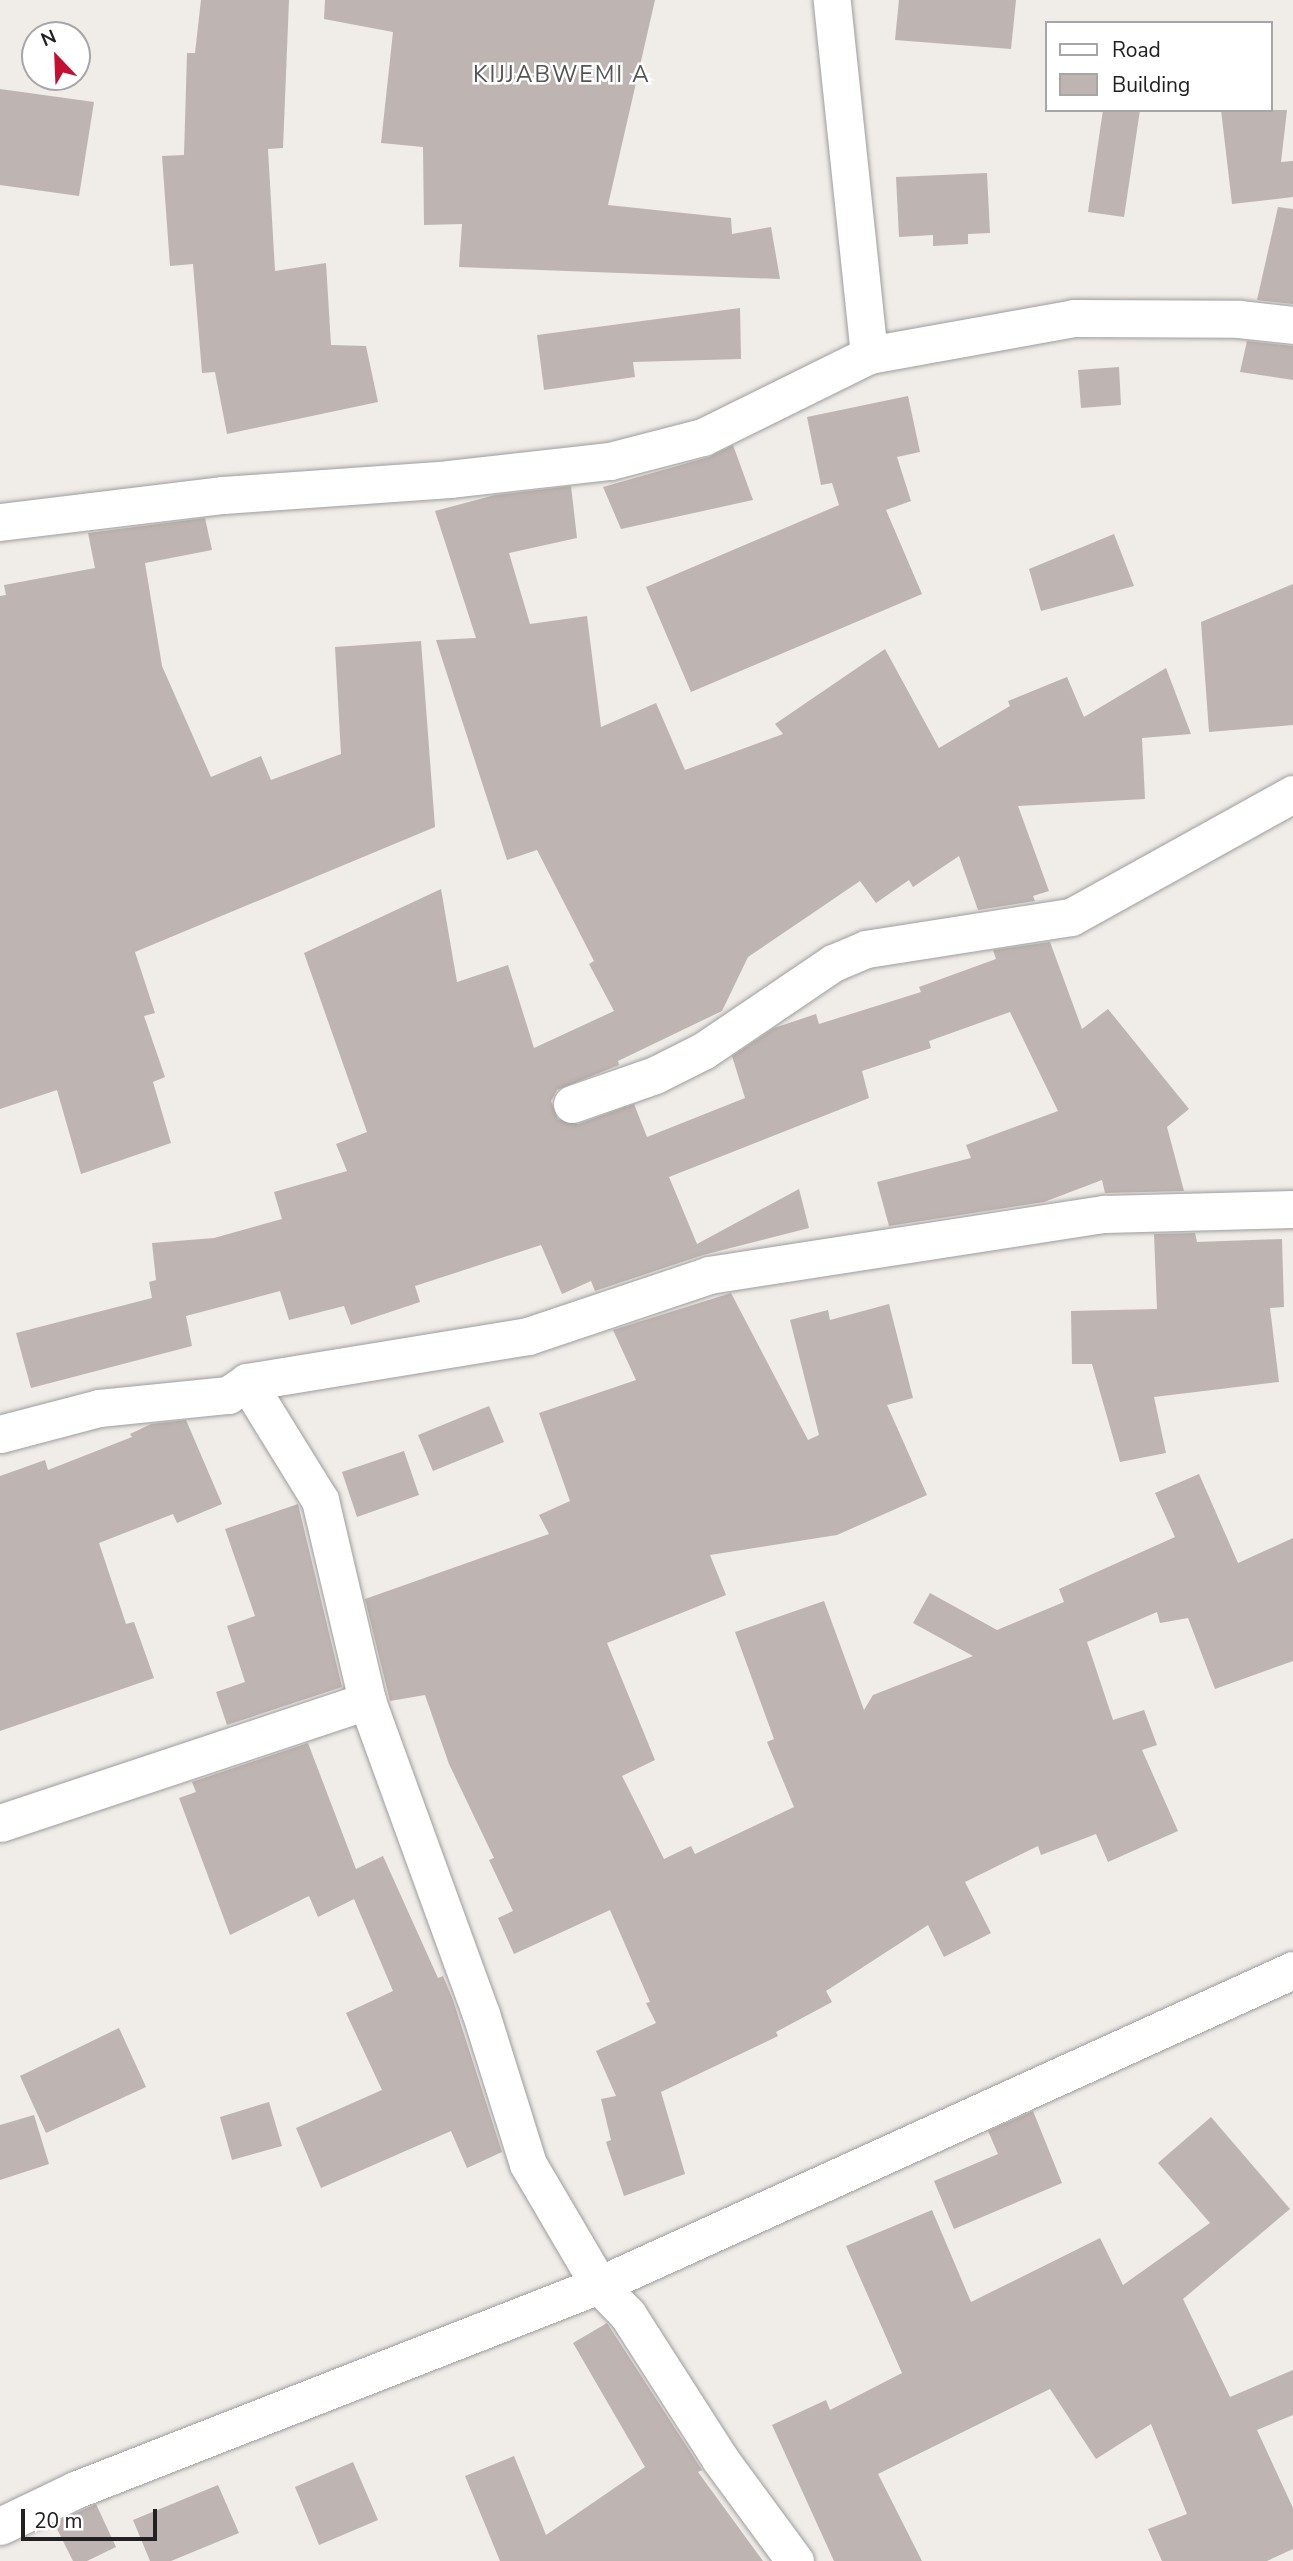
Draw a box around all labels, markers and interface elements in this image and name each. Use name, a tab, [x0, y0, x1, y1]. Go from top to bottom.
north arrow	[21, 21, 91, 91]
legend	[1044, 21, 1272, 112]
text: N	[37, 24, 60, 53]
text: Road	[1112, 36, 1161, 64]
district label: KIJJABWEMI A	[475, 61, 649, 89]
text: Building	[1112, 71, 1190, 99]
scale bar	[24, 2494, 161, 2538]
text: 20 m	[34, 2507, 83, 2535]

